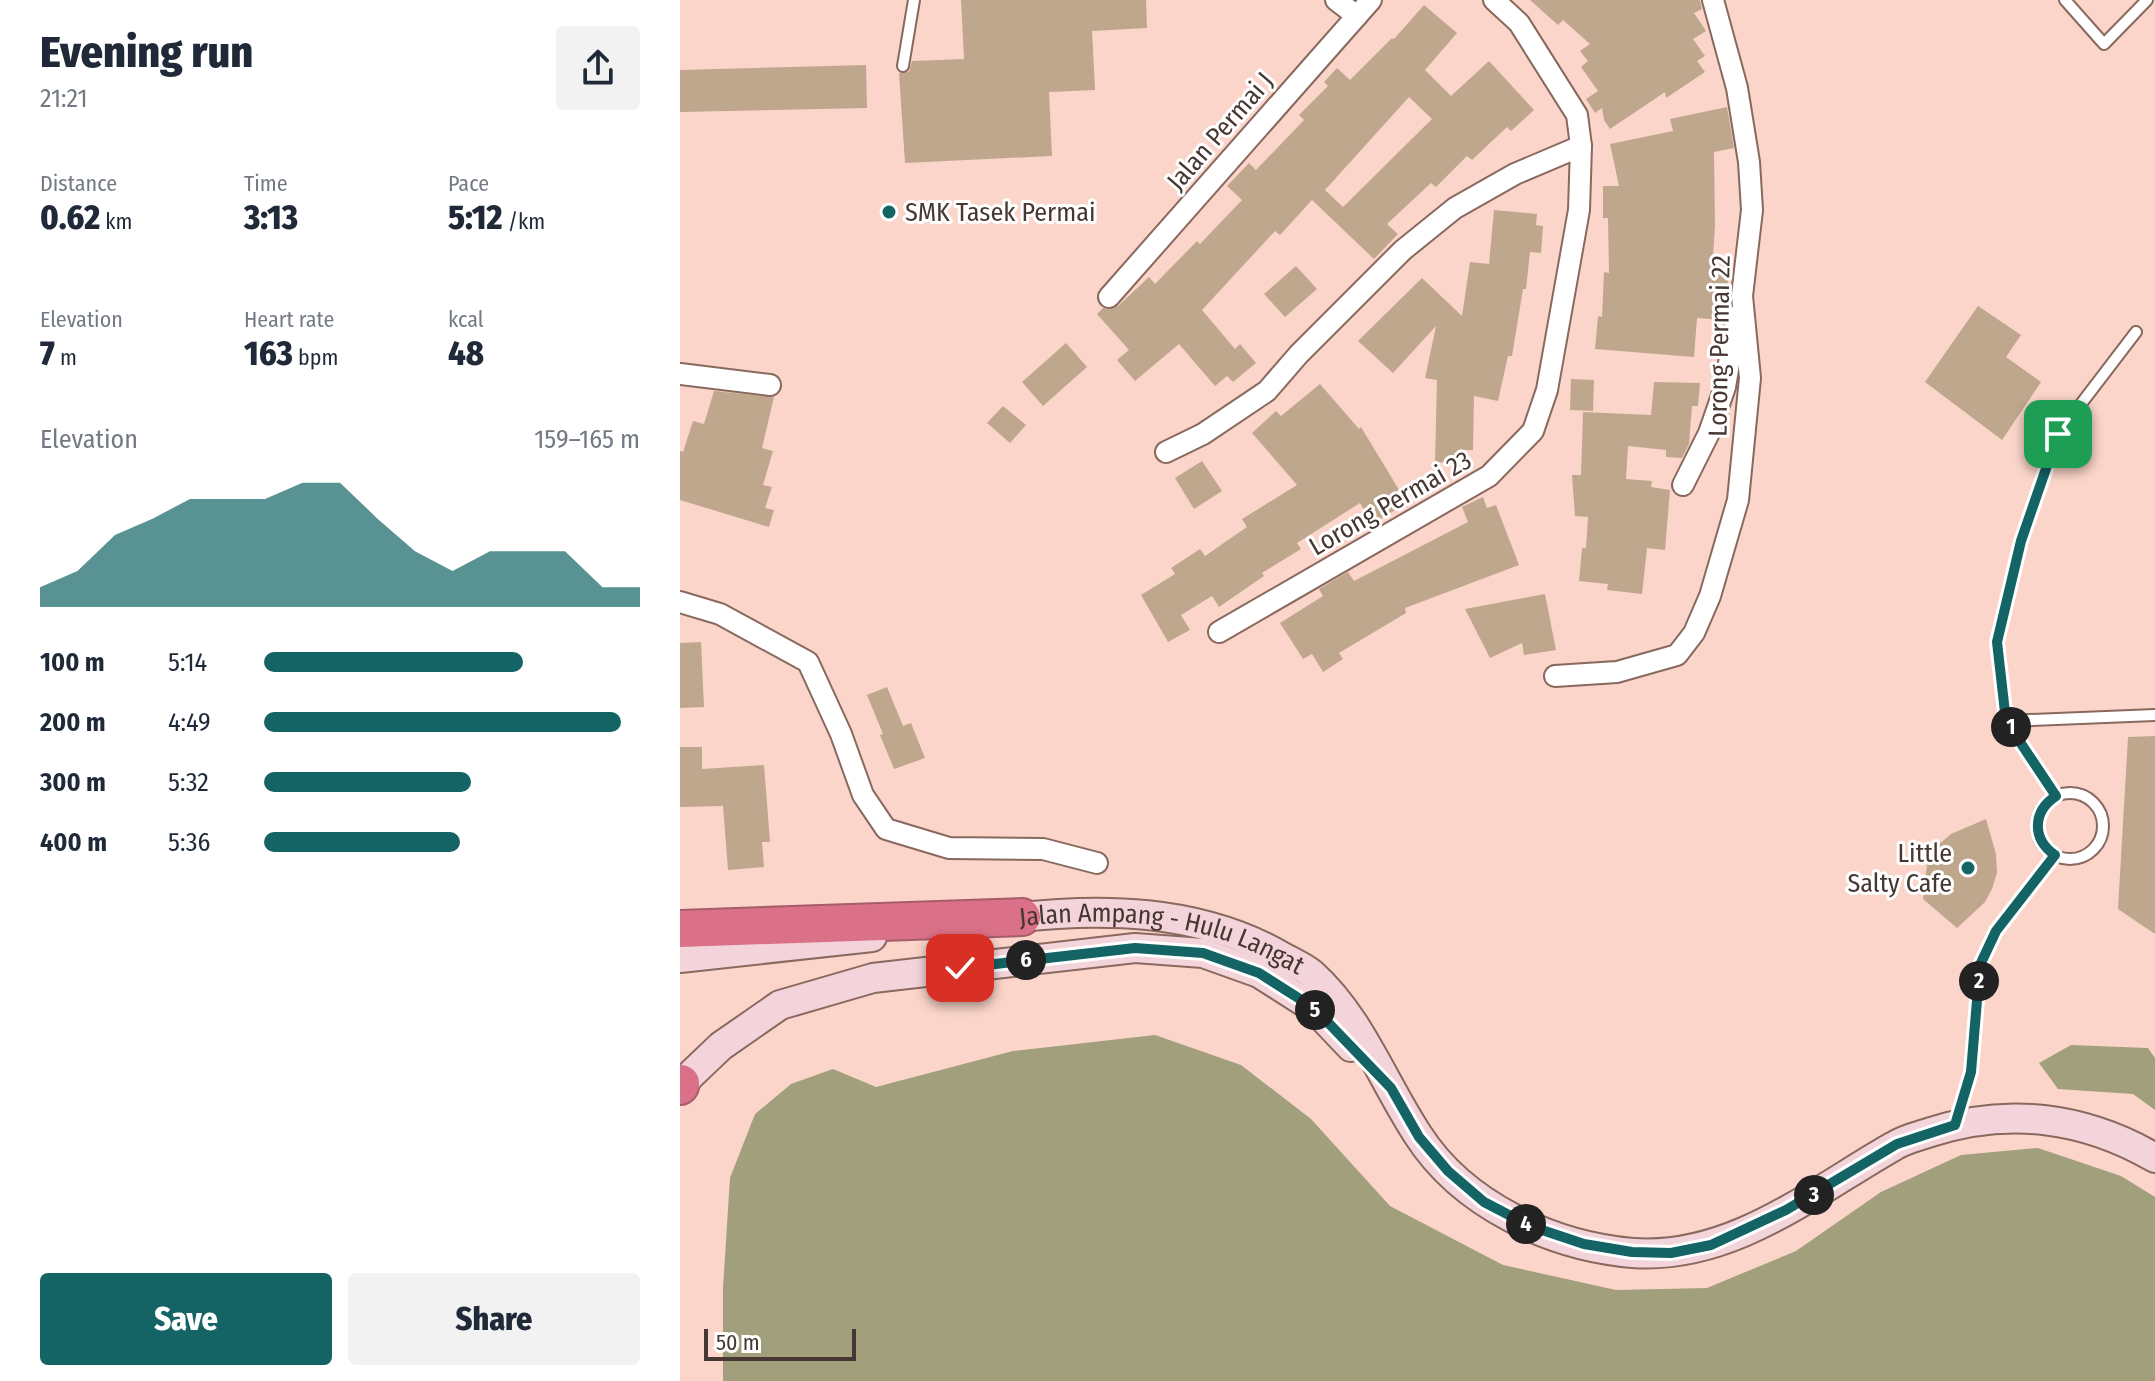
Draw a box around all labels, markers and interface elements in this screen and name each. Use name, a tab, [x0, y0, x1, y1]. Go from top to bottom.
text: Evening run	[40, 26, 253, 79]
button: share	[556, 26, 640, 110]
street label: Jalan Permai J	[1161, 66, 1280, 197]
text: 21:21	[40, 83, 88, 114]
text: Distance	[40, 170, 117, 197]
text: Time	[244, 170, 288, 197]
text: Pace	[448, 170, 489, 197]
text: 0.62	[40, 197, 100, 238]
text: 3:13	[244, 197, 298, 238]
text: 5:12	[448, 197, 503, 238]
place label: SMK Tasek Permai	[905, 197, 1095, 228]
marker: SMK Tasek Permai	[880, 203, 898, 221]
text: km	[100, 208, 132, 235]
text: /km	[503, 208, 545, 235]
street label: Lorong Permai 22	[1702, 255, 1737, 437]
text: Elevation	[40, 306, 123, 333]
text: Heart rate	[244, 306, 334, 333]
text: kcal	[448, 306, 484, 333]
text: 7	[40, 333, 55, 374]
text: 163	[244, 333, 293, 374]
text: 48	[448, 333, 484, 374]
text: m	[55, 344, 77, 371]
text: bpm	[293, 344, 338, 371]
pin	[2024, 400, 2092, 468]
icon: arrive	[2036, 412, 2080, 456]
text: Elevation	[40, 424, 138, 455]
text: 159–165 m	[534, 424, 640, 455]
street label: Lorong Permai 23	[1304, 445, 1477, 562]
text: 100 m	[40, 647, 105, 678]
text: 5:14	[168, 647, 207, 678]
text: 200 m	[40, 707, 106, 738]
text: 4:49	[168, 707, 211, 738]
pin: 1	[1991, 707, 2031, 747]
text: 1	[2006, 713, 2016, 740]
text: 300 m	[40, 767, 106, 798]
text: 5:32	[168, 767, 209, 798]
text: 400 m	[40, 827, 107, 858]
text: 5:36	[168, 827, 210, 858]
place label: Little Salty Cafe	[1847, 838, 1952, 899]
marker: Little Salty Cafe	[1959, 859, 1977, 877]
street label: Jalan Ampang - Hulu Langat	[1018, 898, 1310, 982]
pin	[926, 934, 994, 1002]
pin: 6	[1006, 940, 1046, 980]
icon: check	[938, 946, 982, 990]
text: 6	[1020, 946, 1032, 973]
pin: 2	[1959, 961, 1999, 1001]
text: 2	[1974, 967, 1984, 994]
pin: 5	[1295, 990, 1335, 1030]
text: 5	[1310, 996, 1320, 1023]
pin: 3	[1794, 1175, 1834, 1215]
text: 3	[1809, 1181, 1819, 1208]
pin: 4	[1506, 1204, 1546, 1244]
text: 4	[1520, 1210, 1532, 1237]
button: Save	[40, 1273, 332, 1365]
button: Share	[348, 1273, 640, 1365]
scale bar	[704, 1325, 856, 1361]
text: 50 m	[716, 1329, 760, 1356]

